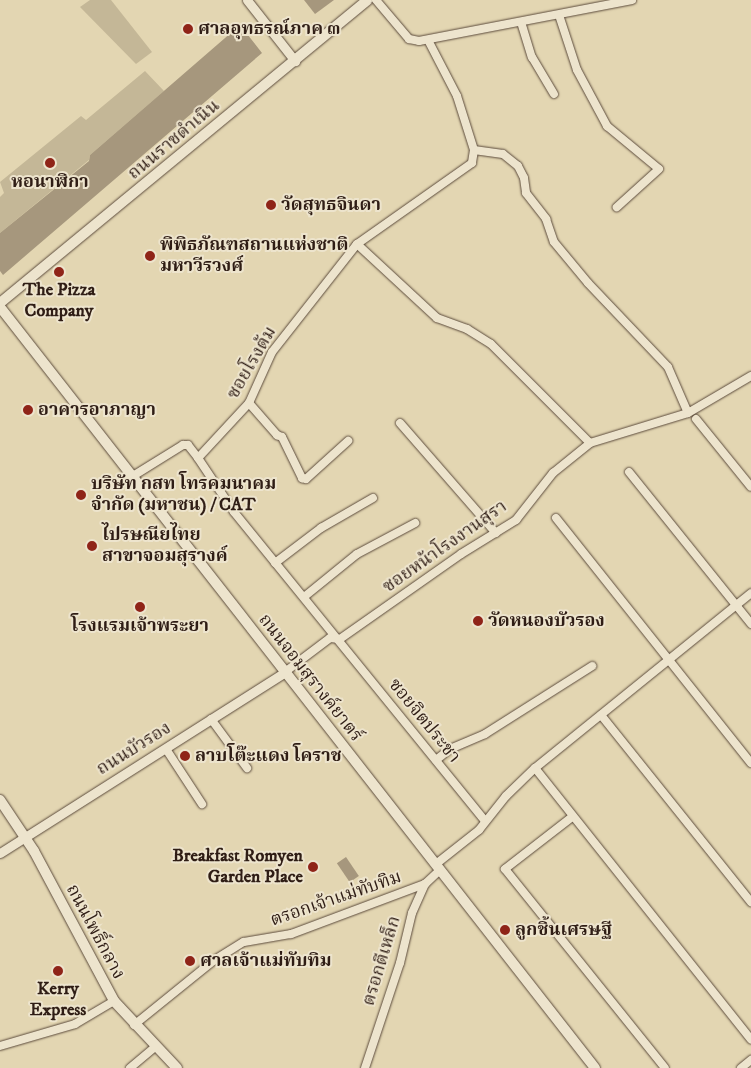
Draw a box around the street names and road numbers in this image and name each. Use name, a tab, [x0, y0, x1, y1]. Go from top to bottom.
street label: ถนนราชดำเนิน	[124, 95, 224, 185]
street label: ซอยโรงต้ม	[223, 323, 281, 403]
street label: ซอยหน้าโรงงานสุรา	[379, 496, 511, 598]
street label: ถนนจอมสุรางค์ยาตร์	[253, 610, 367, 746]
street label: ซอยจิตประชา	[383, 674, 465, 768]
street label: ถนนบัวรอง	[93, 718, 175, 780]
street label: ตรอกเจ้าแม่ทับทิม	[268, 866, 404, 932]
street label: ถนนโพธิ์กลาง	[61, 881, 129, 983]
street label: ตรอกตีเหล็ก	[358, 914, 406, 1008]

